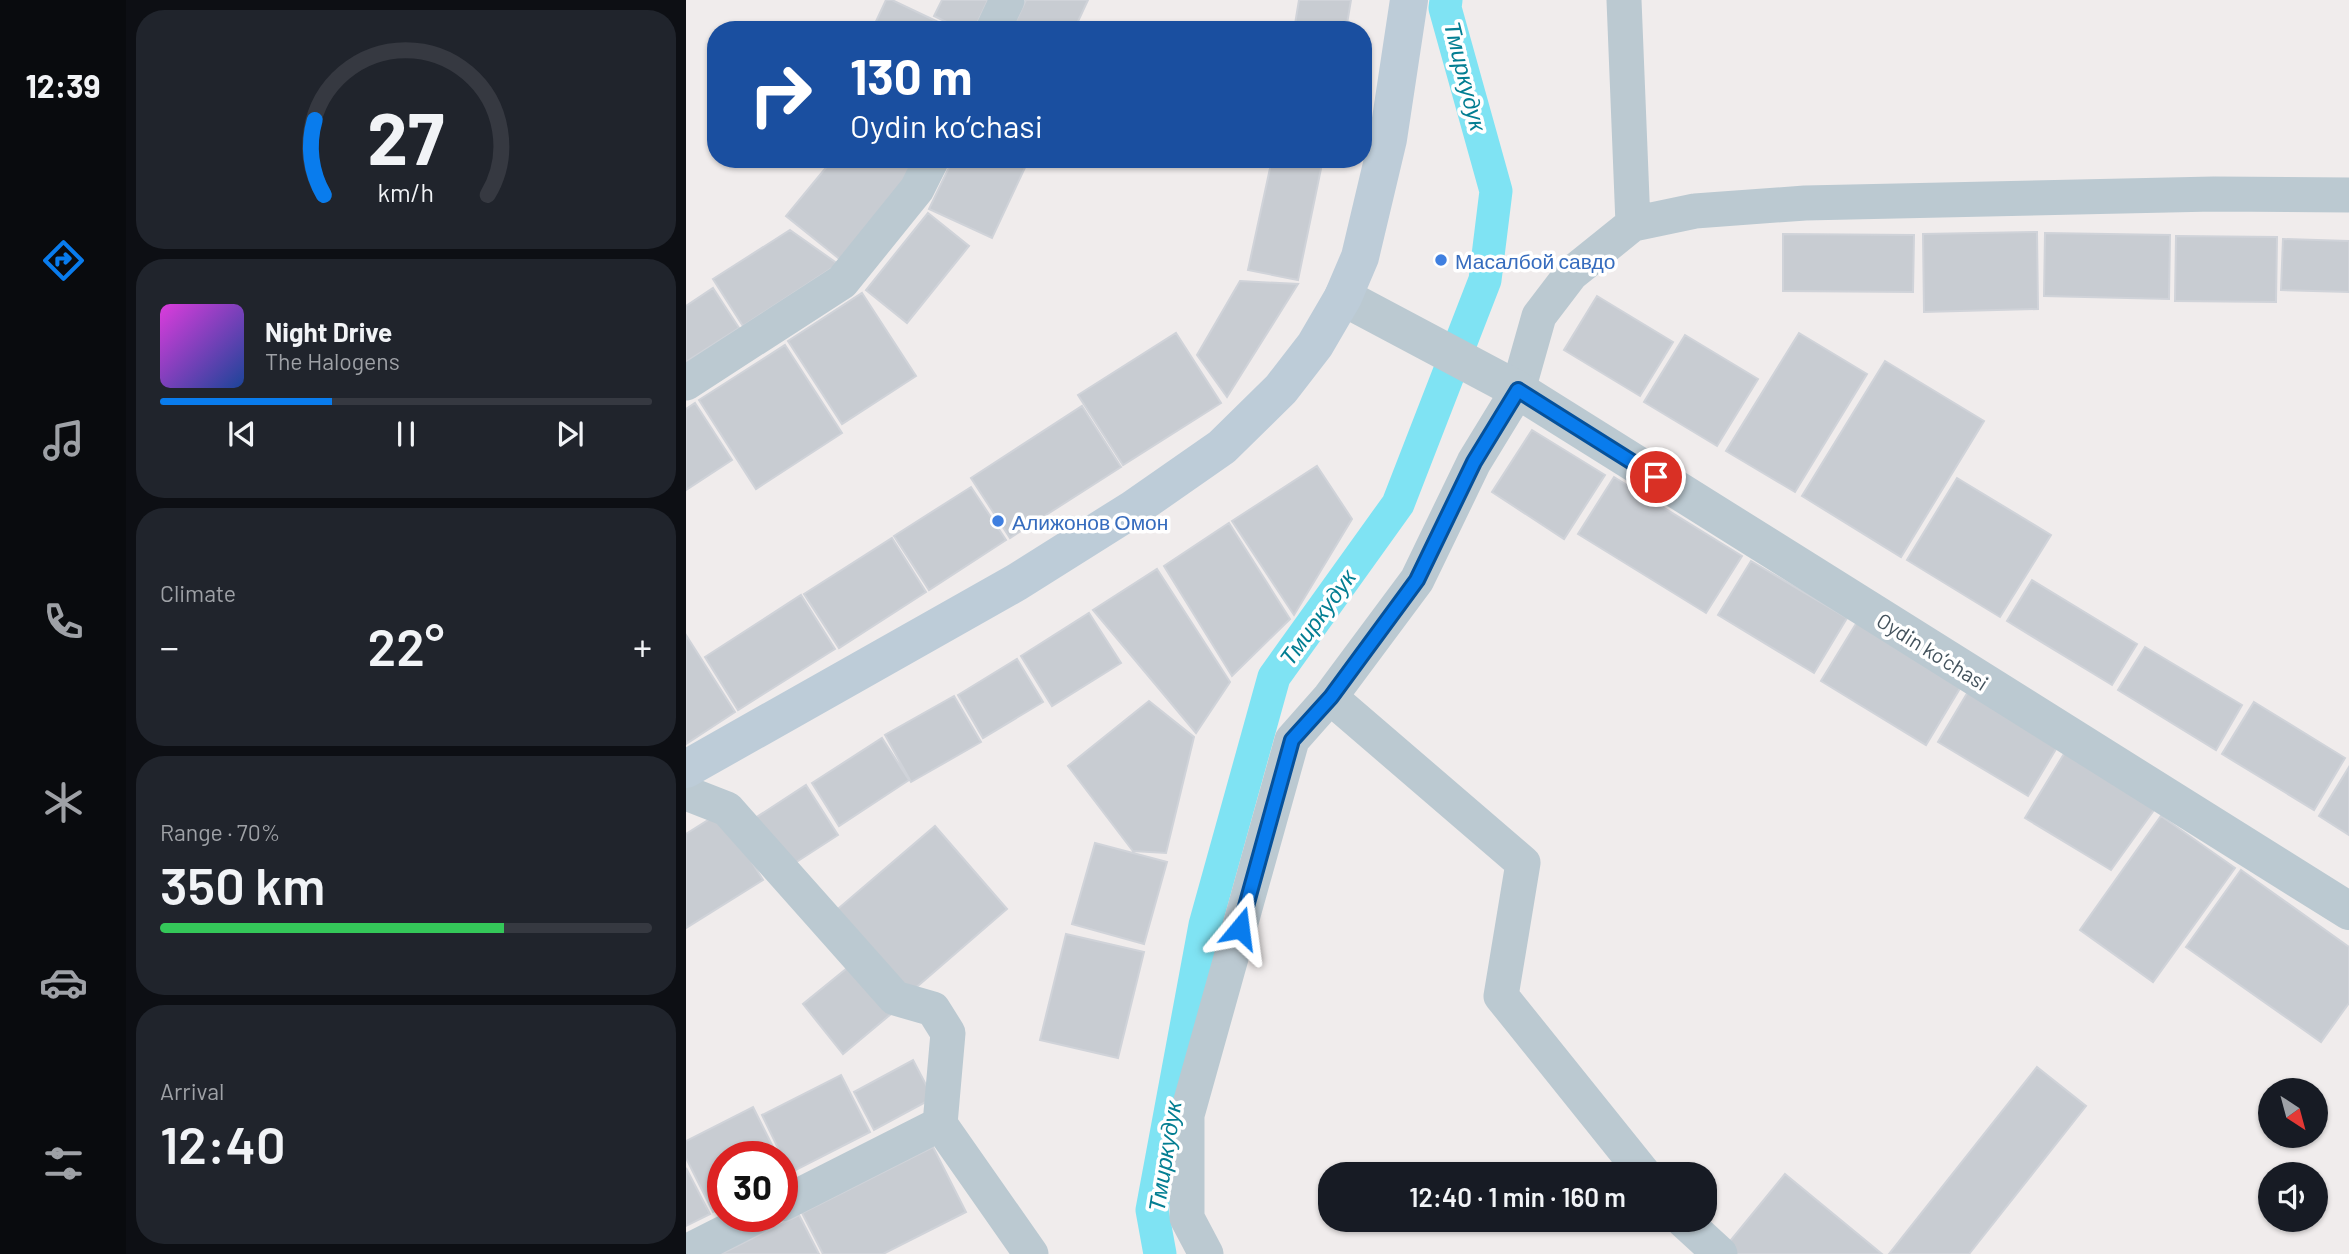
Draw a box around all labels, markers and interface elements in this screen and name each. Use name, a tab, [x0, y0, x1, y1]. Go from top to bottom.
water label: Тмиркудук	[1439, 18, 1493, 135]
text: 130 m	[850, 46, 972, 105]
icon: right	[735, 49, 826, 140]
text: 12:39	[25, 66, 101, 104]
text: 27	[368, 93, 444, 181]
text: Oydin ko‘chasi	[850, 106, 1043, 144]
text: km/h	[378, 177, 434, 207]
icon: directions	[39, 236, 88, 285]
place label: Масалбой савдо	[1455, 248, 1616, 273]
marker: Масалбой савдо	[1433, 252, 1449, 268]
text: Night Drive	[265, 316, 392, 347]
text: The Halogens	[265, 347, 400, 375]
icon: previous	[223, 415, 261, 453]
icon: pause	[387, 415, 425, 453]
icon: next	[551, 415, 589, 453]
icon: music	[39, 416, 88, 465]
pin	[1626, 447, 1686, 507]
icon: arrive	[1637, 458, 1675, 496]
place label: Алижонов Омон	[1012, 509, 1168, 534]
marker: Алижонов Омон	[990, 513, 1006, 529]
water label: Тмиркудук	[1273, 563, 1362, 670]
text: Climate	[160, 579, 236, 607]
icon: phone	[39, 597, 88, 646]
street label: Oydin ko‘chasi	[1873, 607, 1993, 695]
text: 22°	[368, 614, 444, 676]
text: −	[160, 623, 179, 669]
text: +	[633, 623, 652, 669]
icon: climate	[39, 778, 88, 827]
text: Range · 70%	[160, 818, 280, 846]
text: 350 km	[160, 853, 325, 915]
position arrow	[1203, 891, 1277, 965]
icon: car	[39, 958, 88, 1007]
text: Arrival	[160, 1077, 224, 1105]
north arrow	[2258, 1078, 2328, 1148]
map controls	[2258, 1078, 2328, 1232]
water label: Тмиркудук	[1141, 1097, 1187, 1213]
text: 12:40	[160, 1112, 285, 1174]
icon: filters	[39, 1139, 88, 1188]
speed limit sign: 30	[707, 1141, 798, 1232]
button: sound	[2258, 1162, 2328, 1232]
text: 12:40 · 1 min · 160 m	[1409, 1181, 1626, 1212]

